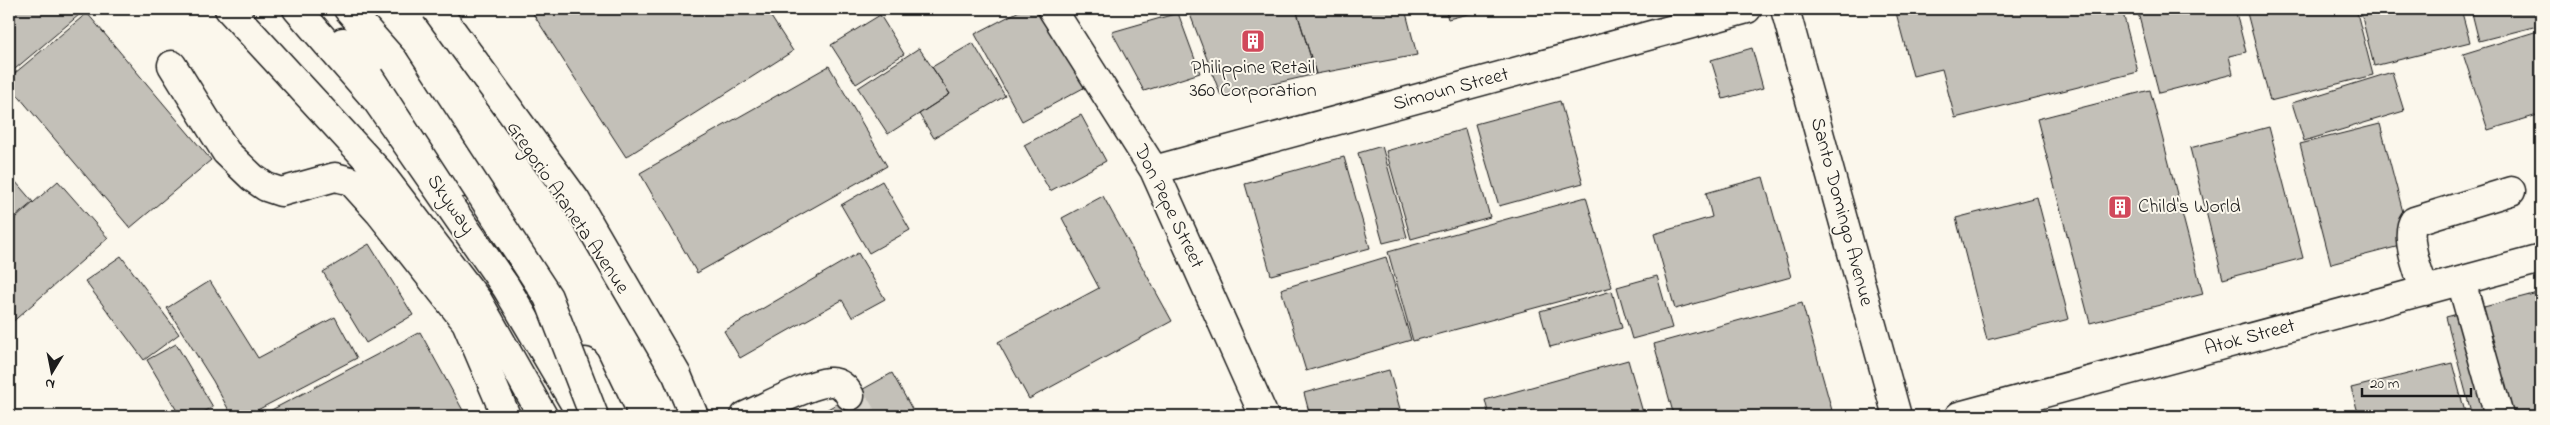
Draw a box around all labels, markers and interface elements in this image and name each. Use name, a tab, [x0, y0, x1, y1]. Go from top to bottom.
building icon: Philippine Retail 360 Corporation	[1240, 28, 1266, 54]
place label: Philippine Retail 360 Corporation	[1189, 54, 1317, 106]
street label: Simoun Street	[1390, 61, 1512, 119]
street label: Santo Domingo Avenue	[1801, 115, 1880, 310]
street label: Gregorio Araneta Avenue	[497, 116, 636, 301]
street label: Don Pepe Street	[1125, 139, 1211, 274]
street label: Skyway	[419, 169, 481, 241]
place label: Child's World	[2138, 193, 2241, 222]
building icon: Child's World	[2107, 194, 2133, 220]
street label: Atok Street	[2201, 312, 2299, 364]
north arrow	[28, 348, 78, 398]
scale bar	[2362, 365, 2471, 397]
text: N	[44, 372, 56, 394]
text: 20 m	[2370, 373, 2400, 395]

